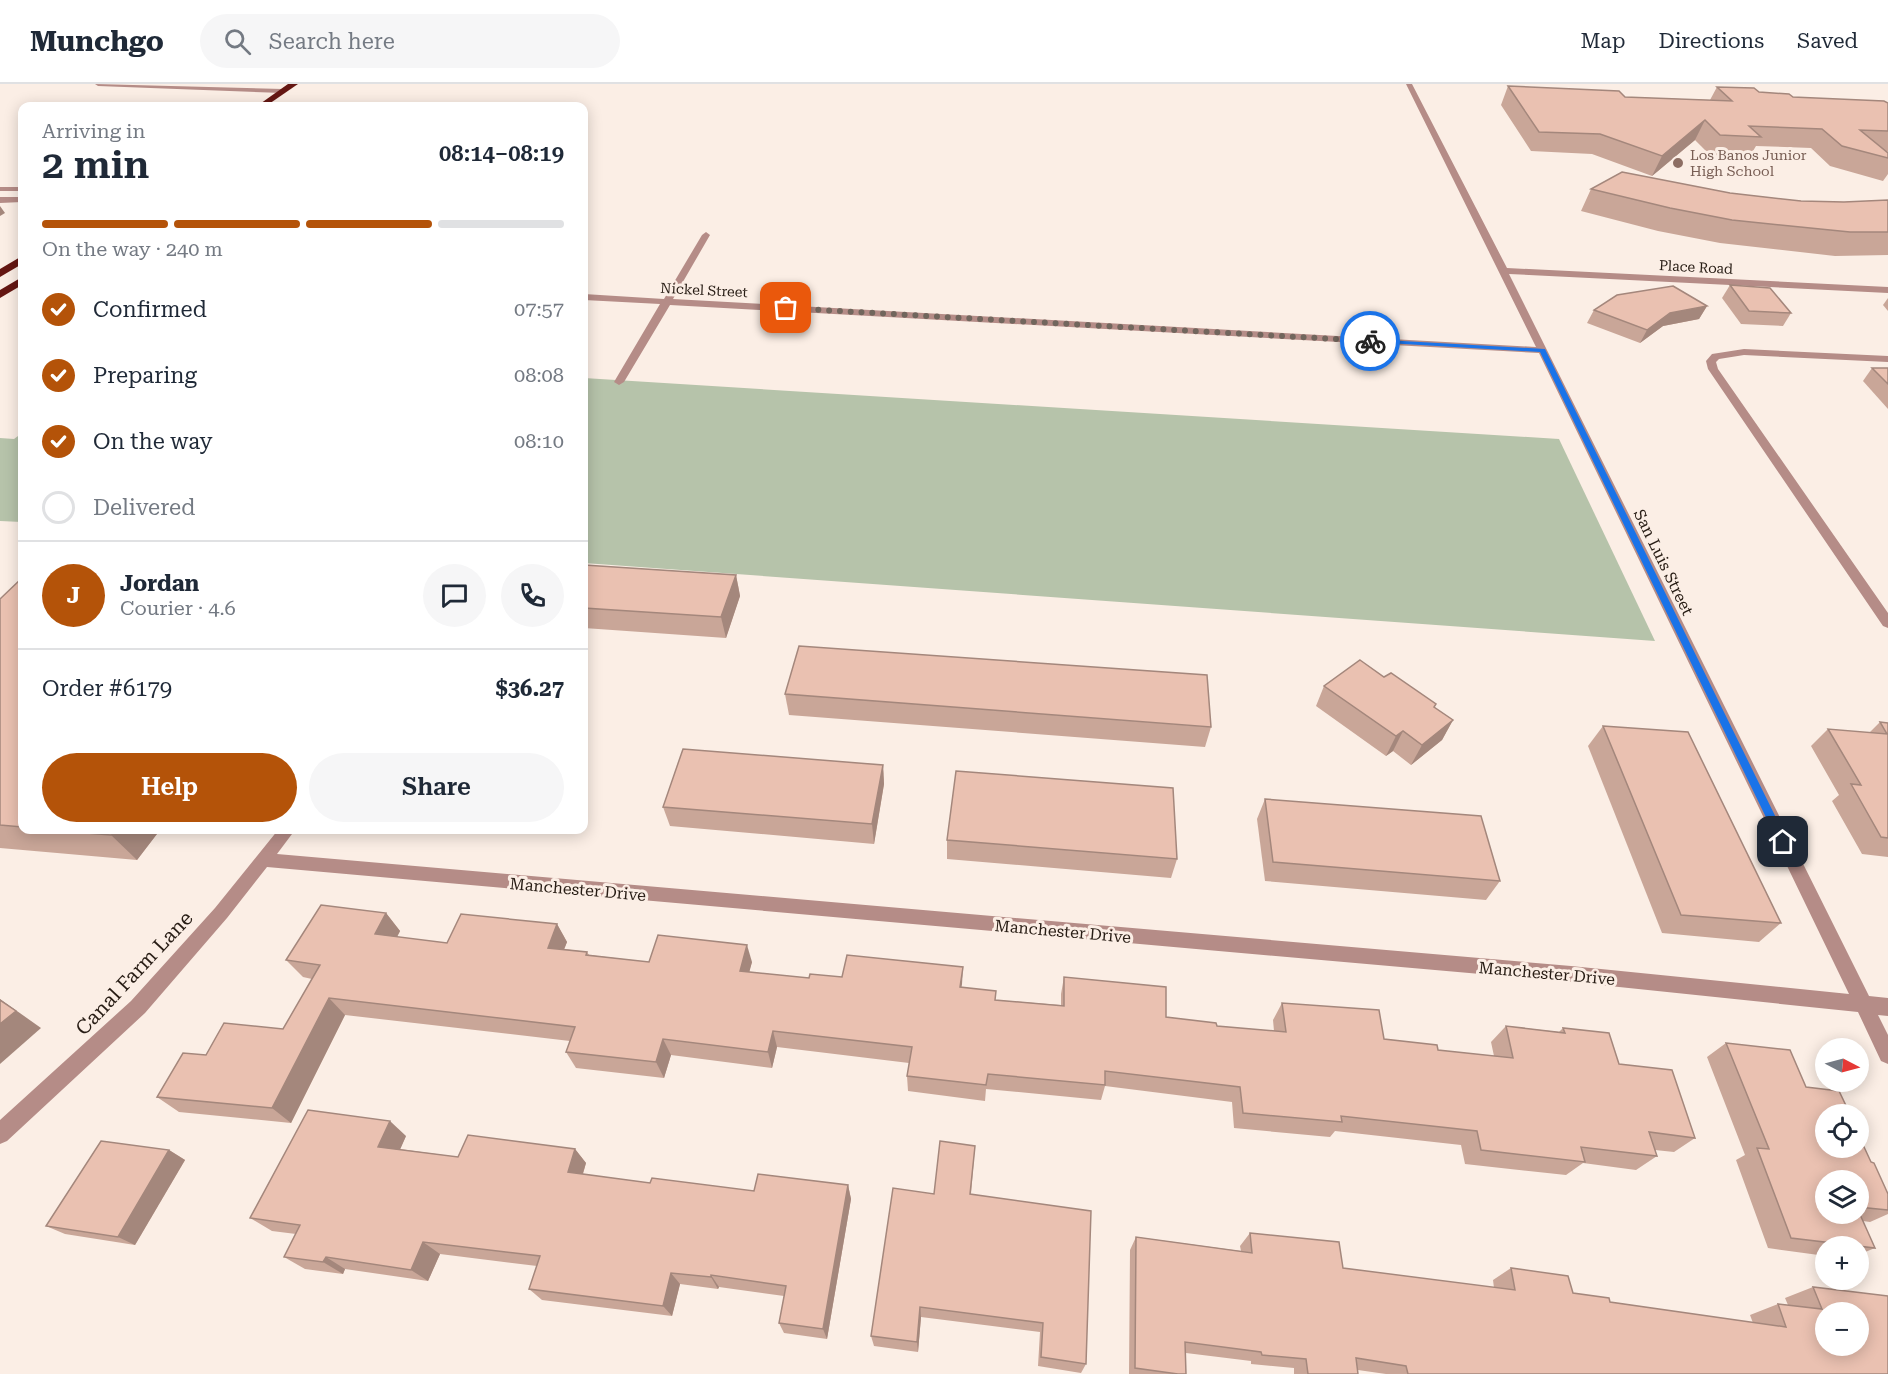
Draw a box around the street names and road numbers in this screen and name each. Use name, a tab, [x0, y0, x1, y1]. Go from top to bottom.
street label: Place Road	[1659, 257, 1733, 277]
street label: Nickel Street	[660, 280, 748, 300]
street label: San Luis Street	[1630, 506, 1697, 618]
street label: Manchester Drive	[509, 874, 647, 905]
street label: Canal Farm Lane	[70, 906, 198, 1040]
street label: Manchester Drive	[994, 916, 1132, 947]
street label: Manchester Drive	[1478, 958, 1616, 989]

